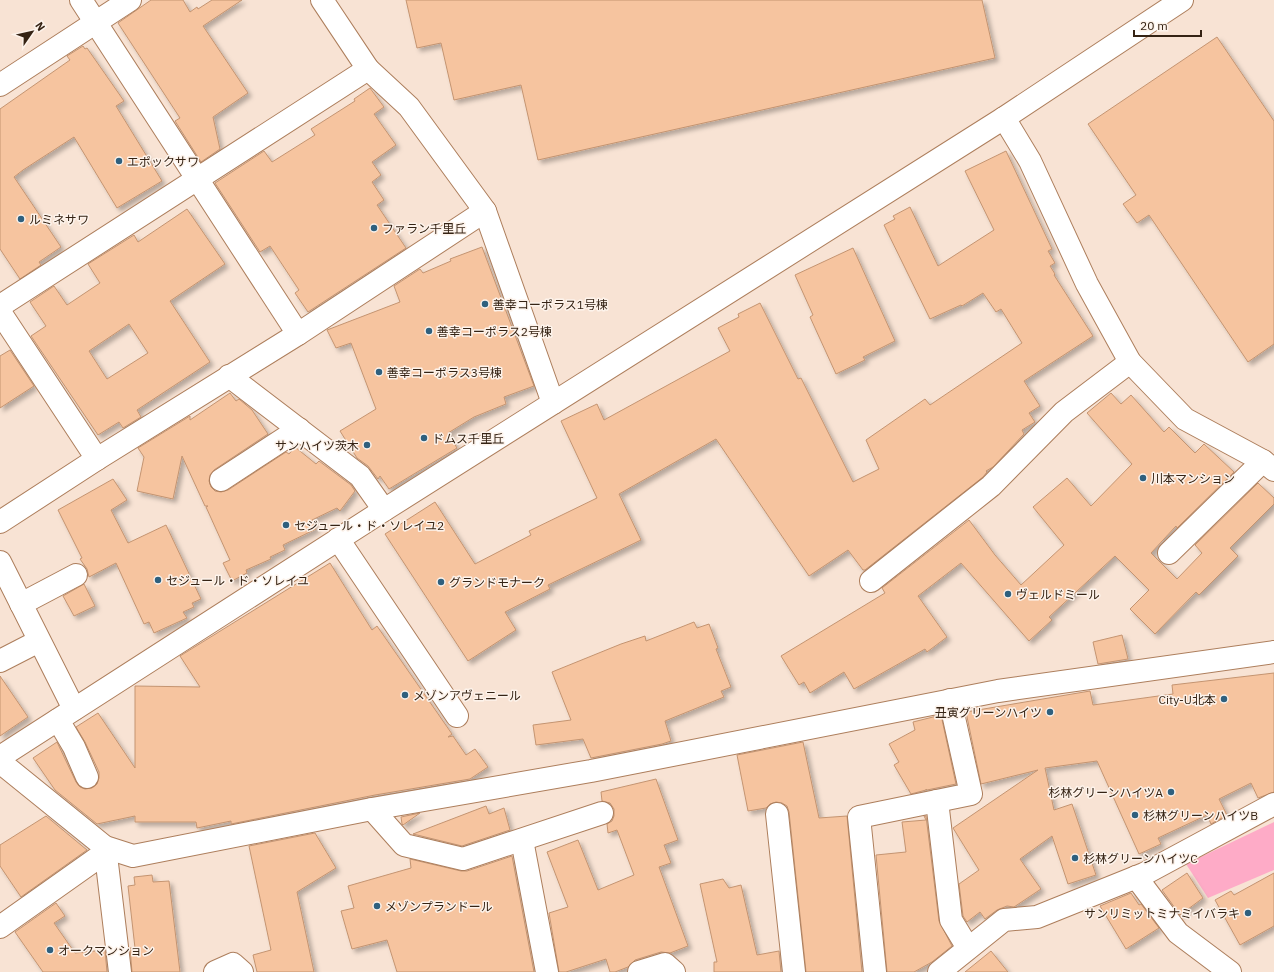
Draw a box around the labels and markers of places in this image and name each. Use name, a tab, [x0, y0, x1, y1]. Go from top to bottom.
place label: エポックサワ	[127, 154, 199, 169]
marker: エポックサワ	[114, 156, 124, 166]
place label: ルミネサワ	[29, 212, 89, 227]
marker: ルミネサワ	[16, 214, 26, 224]
place label: ファラン千里丘	[382, 221, 466, 236]
marker: ファラン千里丘	[369, 223, 379, 233]
place label: 善幸コーポラス1号棟	[493, 297, 608, 312]
marker: 善幸コーポラス1号棟	[480, 299, 490, 309]
place label: 善幸コーポラス2号棟	[437, 324, 552, 339]
marker: 善幸コーポラス2号棟	[424, 326, 434, 336]
place label: 善幸コーポラス3号棟	[387, 365, 502, 380]
marker: 善幸コーポラス3号棟	[374, 367, 384, 377]
place label: ドムス千里丘	[432, 431, 504, 446]
marker: ドムス千里丘	[419, 433, 429, 443]
place label: サンハイツ茨木	[275, 438, 359, 453]
marker: サンハイツ茨木	[362, 440, 372, 450]
place label: 川本マンション	[1151, 471, 1235, 486]
marker: 川本マンション	[1138, 473, 1148, 483]
place label: セジュール・ド・ソレイユ2	[294, 518, 444, 533]
marker: セジュール・ド・ソレイユ2	[281, 520, 291, 530]
place label: セジュール・ド・ソレイユ	[166, 573, 309, 588]
marker: セジュール・ド・ソレイユ	[153, 575, 163, 585]
place label: グランドモナーク	[449, 575, 545, 590]
marker: グランドモナーク	[436, 577, 446, 587]
place label: ヴェルドミール	[1016, 587, 1100, 602]
marker: ヴェルドミール	[1003, 589, 1013, 599]
place label: メゾンアヴェニール	[413, 688, 521, 703]
marker: メゾンアヴェニール	[400, 690, 410, 700]
place label: City-U北本	[1159, 692, 1216, 707]
marker: City-U北本	[1219, 694, 1229, 704]
place label: 丑寅グリーンハイツ	[935, 705, 1042, 720]
marker: 丑寅グリーンハイツ	[1045, 707, 1055, 717]
place label: 杉林グリーンハイツA	[1048, 785, 1163, 800]
marker: 杉林グリーンハイツA	[1166, 787, 1176, 797]
place label: 杉林グリーンハイツB	[1143, 808, 1258, 823]
marker: 杉林グリーンハイツB	[1130, 810, 1140, 820]
place label: 杉林グリーンハイツC	[1083, 851, 1198, 866]
marker: 杉林グリーンハイツC	[1070, 853, 1080, 863]
place label: メゾンプランドール	[385, 899, 493, 914]
marker: メゾンプランドール	[372, 901, 382, 911]
place label: サンリミットミナミイバラキ	[1084, 906, 1240, 921]
marker: サンリミットミナミイバラキ	[1243, 908, 1253, 918]
place label: オークマンション	[58, 943, 154, 958]
marker: オークマンション	[45, 945, 55, 955]

